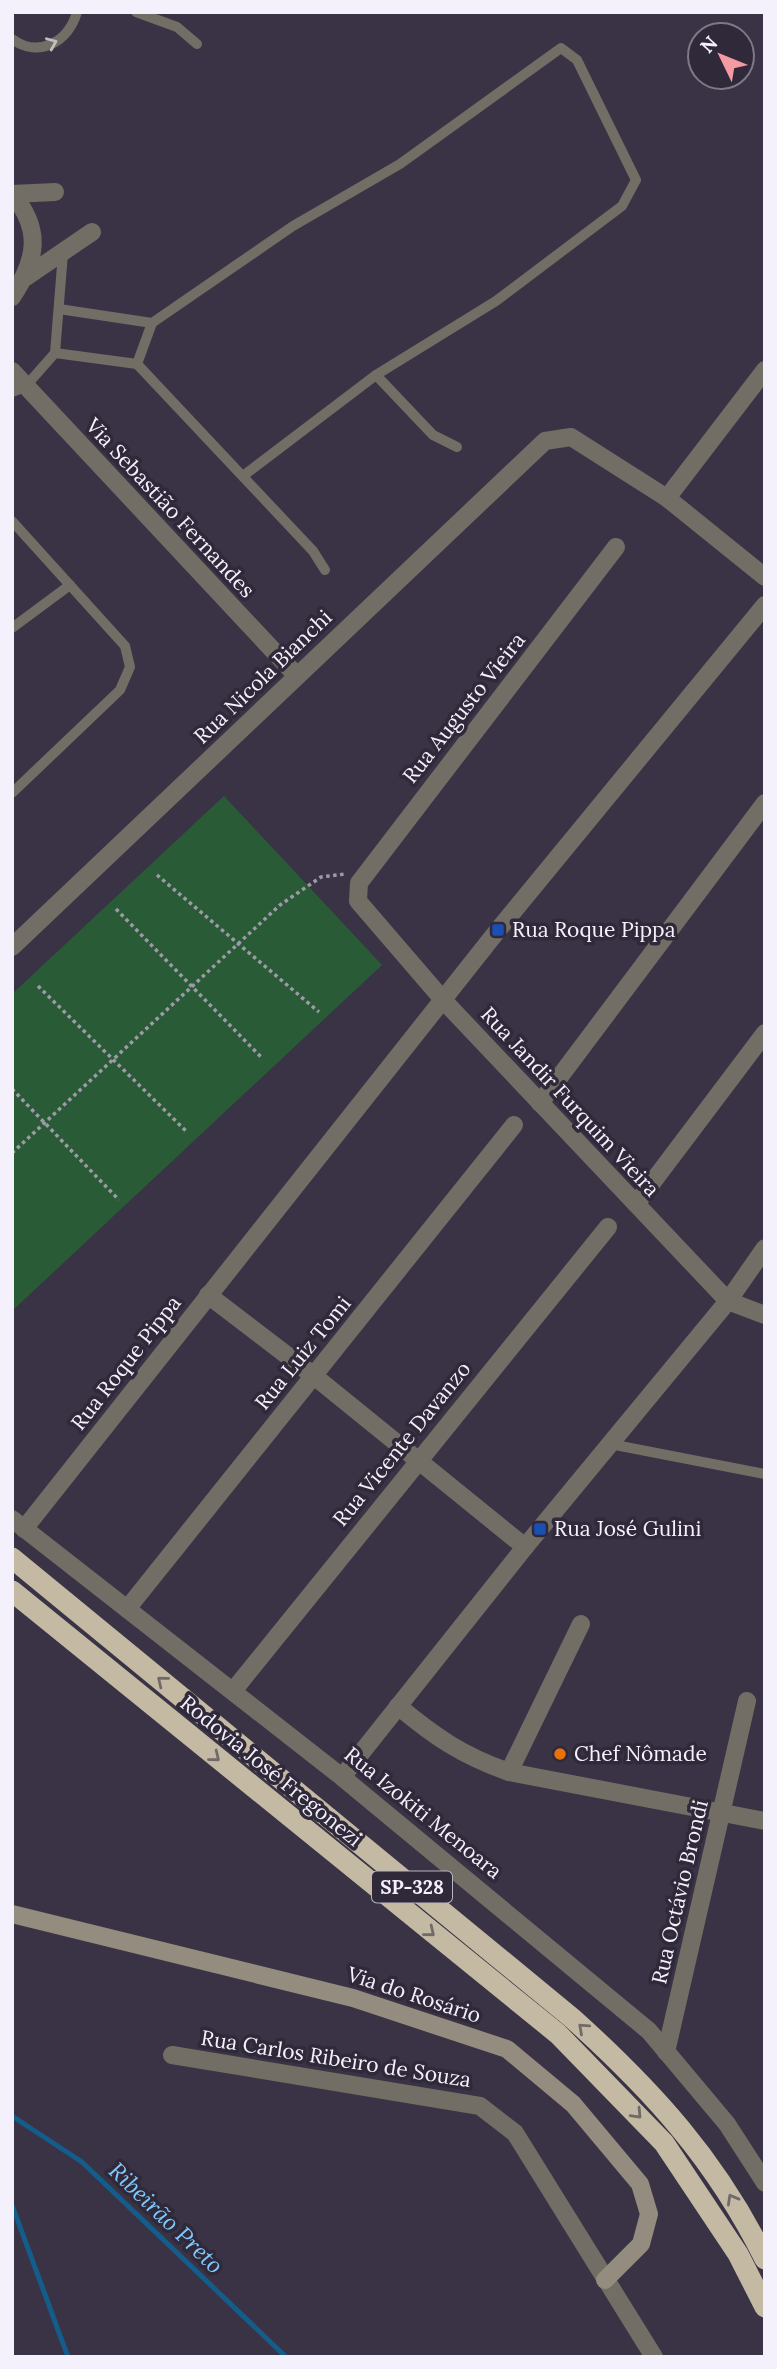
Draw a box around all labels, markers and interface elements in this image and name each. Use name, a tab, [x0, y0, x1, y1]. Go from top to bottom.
north arrow	[686, 21, 756, 91]
text: N	[695, 31, 723, 58]
one-way arrow	[45, 37, 57, 51]
street label: Via Sebastião Fernandes	[79, 411, 261, 603]
street label: Rua Nicola Bianchi	[188, 604, 337, 749]
street label: Rua Augusto Vieira	[396, 627, 531, 788]
place label: Rua Roque Pippa	[512, 916, 676, 943]
marker: Rua Roque Pippa	[490, 922, 506, 938]
street label: Rua Jandir Furquim Vieira	[475, 1001, 666, 1202]
street label: Rua Roque Pippa	[65, 1290, 187, 1435]
street label: Rua Luiz Tomi	[249, 1290, 357, 1415]
street label: Rua Vicente Davanzo	[327, 1356, 476, 1532]
place label: Rua José Gulini	[554, 1515, 702, 1542]
marker: Rua José Gulini	[532, 1521, 548, 1537]
one-way arrow	[157, 1677, 169, 1690]
street label: Rodovia José Fregonezi	[175, 1689, 368, 1852]
place label: Chef Nômade	[574, 1740, 707, 1767]
street label: Rua Izokiti Menoara	[339, 1741, 508, 1885]
marker: Chef Nômade	[552, 1746, 568, 1762]
one-way arrow	[208, 1749, 220, 1762]
street label: Rua Octávio Brondi	[645, 1797, 714, 1987]
road number: SP-328	[372, 1871, 452, 1902]
one-way arrow	[422, 1923, 434, 1936]
street label: Via do Rosário	[343, 1960, 485, 2029]
street label: Rua Carlos Ribeiro de Souza	[199, 2024, 473, 2093]
one-way arrow	[578, 2024, 591, 2036]
one-way arrow	[629, 2106, 642, 2119]
water label: Ribeirão Preto	[103, 2156, 230, 2279]
one-way arrow	[727, 2193, 740, 2206]

